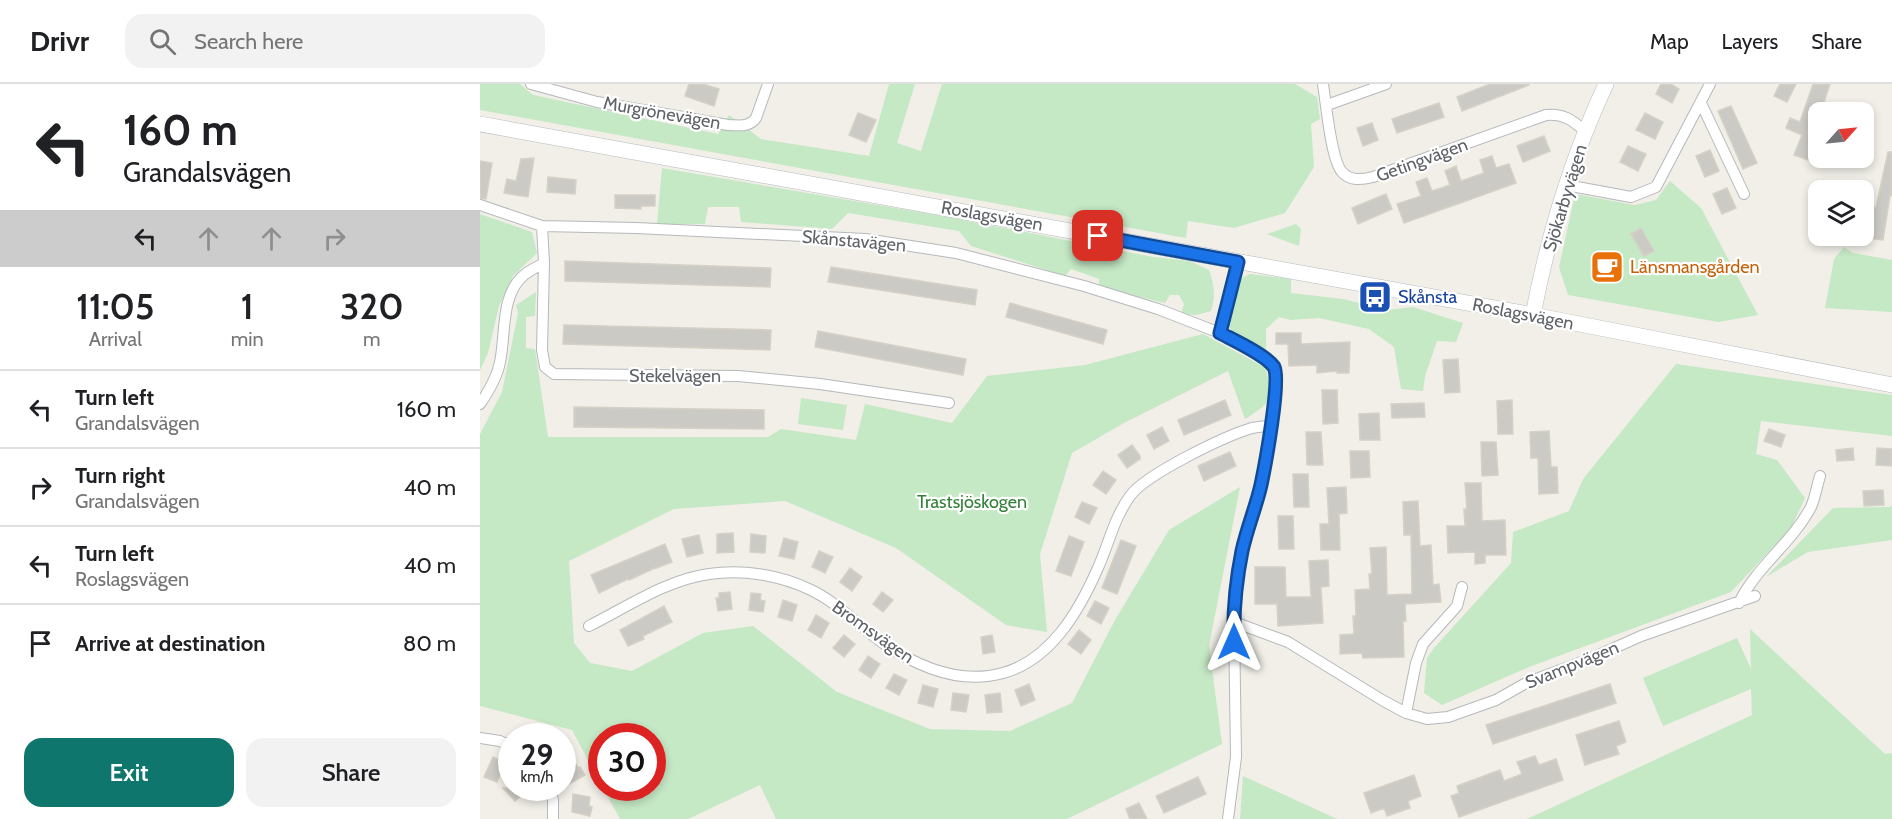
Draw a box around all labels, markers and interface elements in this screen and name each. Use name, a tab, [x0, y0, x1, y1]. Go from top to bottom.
search box	[125, 14, 545, 68]
text: Drivr	[30, 24, 89, 58]
icon: search	[146, 25, 179, 58]
text: Search here	[194, 28, 303, 55]
text: Map	[1650, 29, 1689, 54]
text: Layers	[1722, 29, 1778, 54]
text: Share	[1811, 29, 1862, 54]
street label: Murgrönevägen	[602, 92, 722, 134]
north arrow	[1808, 102, 1874, 168]
map controls	[1808, 102, 1874, 246]
text: 160 m	[123, 104, 238, 156]
icon: left	[24, 108, 102, 186]
street label: Getingvägen	[1373, 133, 1471, 187]
street label: Sjökarbyvägen	[1538, 142, 1592, 254]
text: Grandalsvägen	[123, 156, 291, 189]
button: layers	[1808, 180, 1874, 246]
street label: Roslagsvägen	[939, 196, 1045, 236]
pin	[1072, 210, 1123, 261]
icon: arrive	[1081, 219, 1114, 252]
icon: left	[129, 222, 162, 255]
icon: ahead	[192, 222, 225, 255]
icon: ahead	[255, 222, 288, 255]
icon: right	[318, 222, 351, 255]
street label: Skånstavägen	[801, 225, 907, 257]
cafe icon: Länsmansgården	[1589, 249, 1625, 285]
place label: Länsmansgården	[1630, 256, 1759, 278]
bus stop icon: Skånsta	[1357, 279, 1393, 315]
text: 11:05	[76, 284, 154, 328]
text: 1	[241, 284, 253, 328]
text: 320	[340, 284, 404, 328]
place label: Skånsta	[1398, 286, 1458, 308]
street label: Roslagsvägen	[1470, 293, 1576, 335]
text: Arrival	[89, 327, 142, 351]
text: min	[231, 327, 264, 351]
text: m	[363, 327, 381, 351]
street label: Stekelvägen	[629, 365, 721, 387]
text: Turn left	[75, 384, 154, 411]
icon: left	[24, 393, 57, 426]
text: 160 m	[397, 396, 456, 423]
text: Grandalsvägen	[75, 411, 200, 435]
text: Turn right	[75, 462, 165, 489]
icon: right	[24, 471, 57, 504]
text: 40 m	[404, 474, 456, 501]
text: Grandalsvägen	[75, 489, 200, 513]
park label: Trastsjöskogen	[917, 491, 1027, 513]
text: Turn left	[75, 540, 154, 567]
icon: left	[24, 549, 57, 582]
text: 40 m	[404, 552, 456, 579]
text: Roslagsvägen	[75, 567, 189, 591]
street label: Bromsvägen	[828, 596, 918, 668]
position arrow	[1202, 610, 1266, 674]
icon: arrive	[24, 627, 57, 660]
text: Arrive at destination	[75, 630, 265, 657]
text: 80 m	[403, 630, 456, 657]
street label: Svampvägen	[1522, 636, 1622, 694]
speed limit sign: 30	[588, 723, 666, 801]
text: 29	[521, 736, 553, 773]
button: Exit	[24, 738, 234, 807]
button: Share	[246, 738, 456, 807]
text: km/h	[521, 768, 553, 786]

